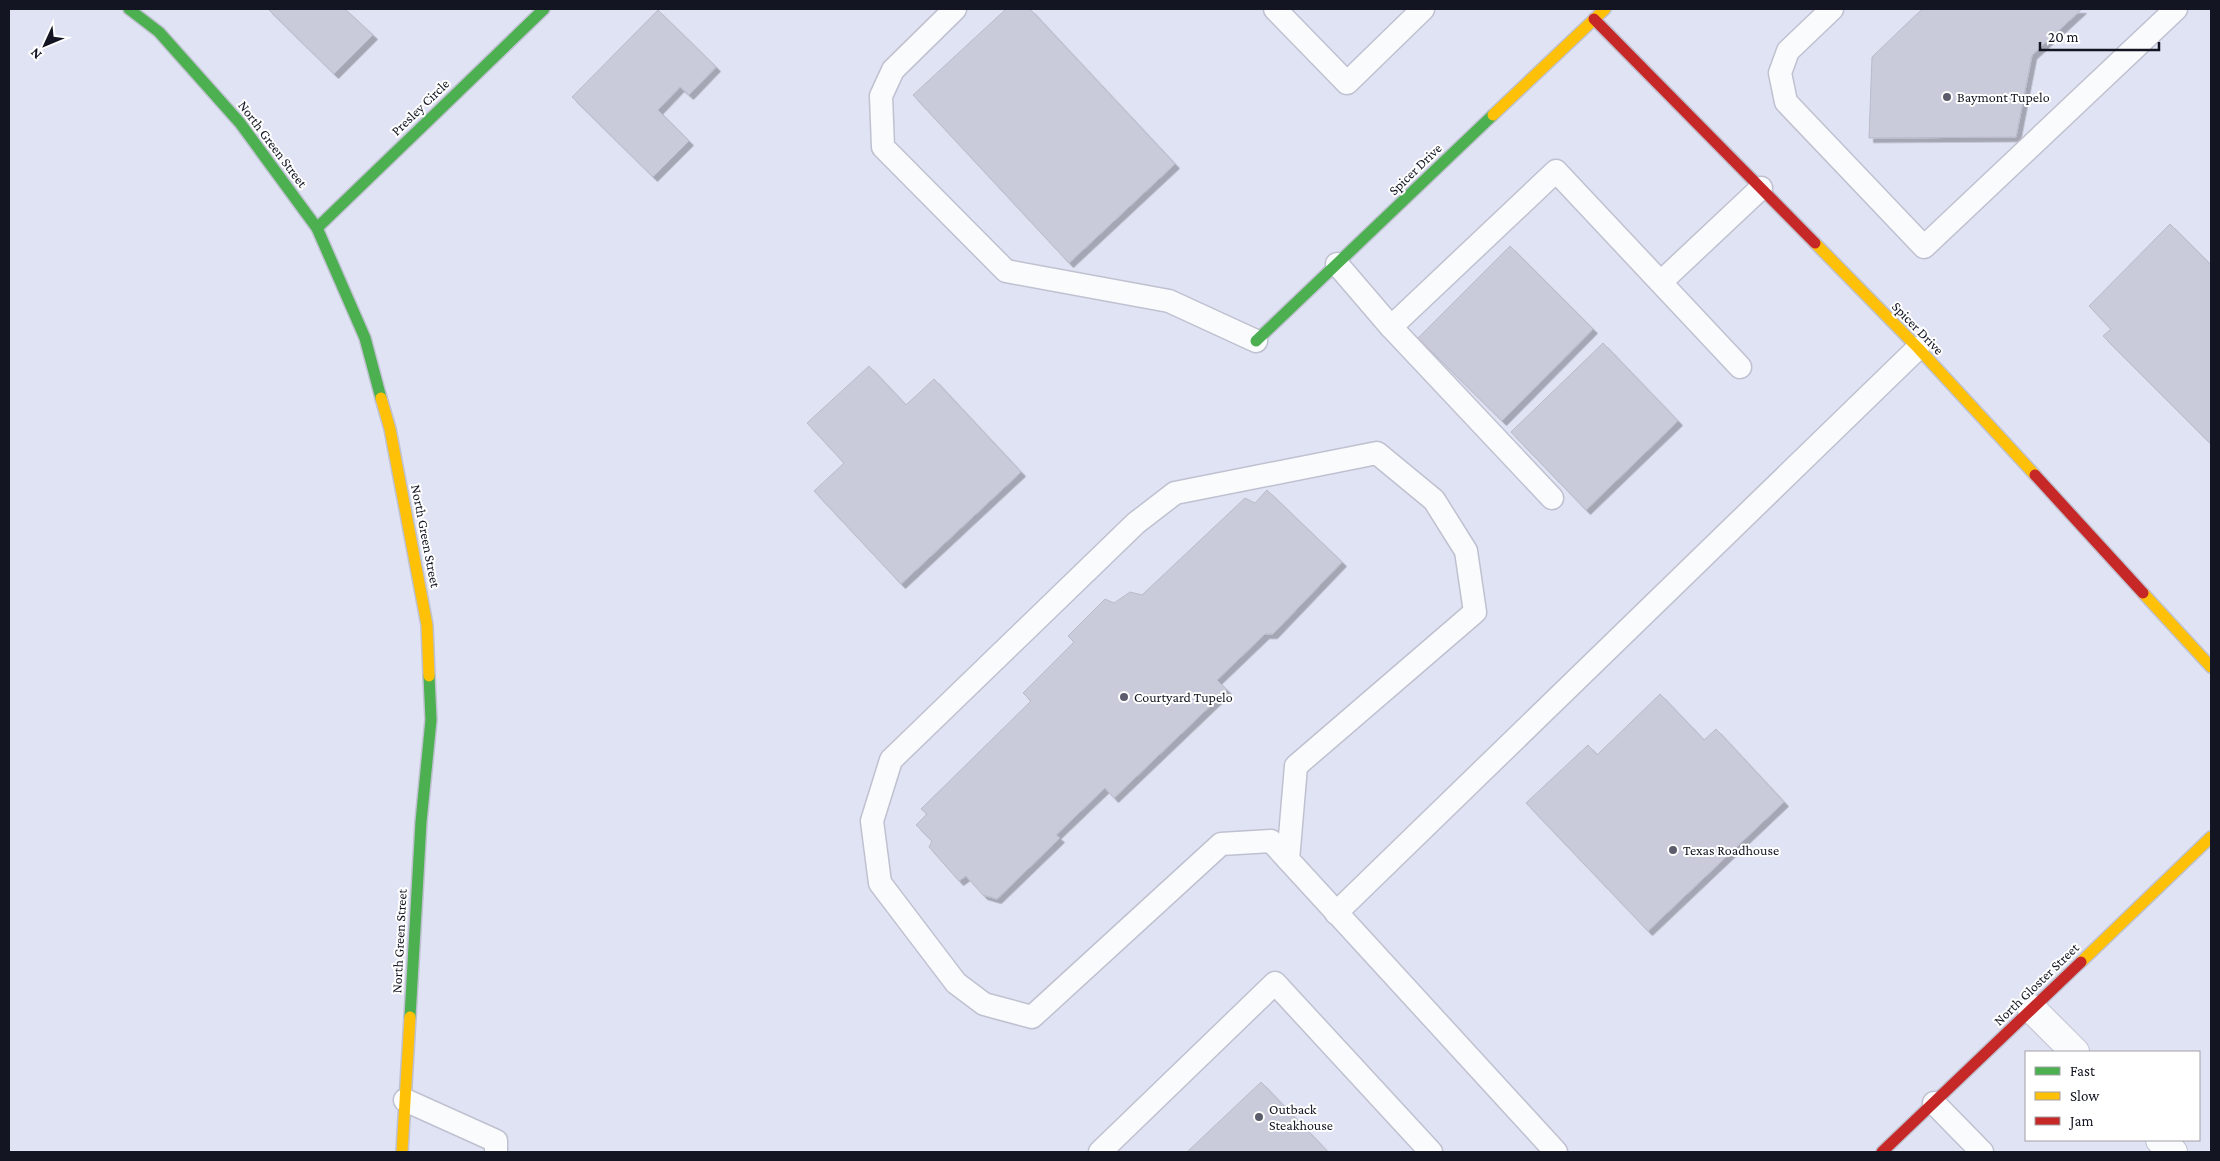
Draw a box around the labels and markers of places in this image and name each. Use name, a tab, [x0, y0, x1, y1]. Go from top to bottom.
place label: Baymont Tupelo	[1957, 89, 2050, 105]
marker: Baymont Tupelo	[1941, 91, 1953, 103]
place label: Courtyard Tupelo	[1134, 689, 1233, 705]
marker: Courtyard Tupelo	[1118, 691, 1130, 703]
place label: Texas Roadhouse	[1683, 842, 1779, 858]
marker: Texas Roadhouse	[1667, 844, 1679, 856]
place label: Outback Steakhouse	[1269, 1101, 1333, 1133]
marker: Outback Steakhouse	[1253, 1111, 1265, 1123]

